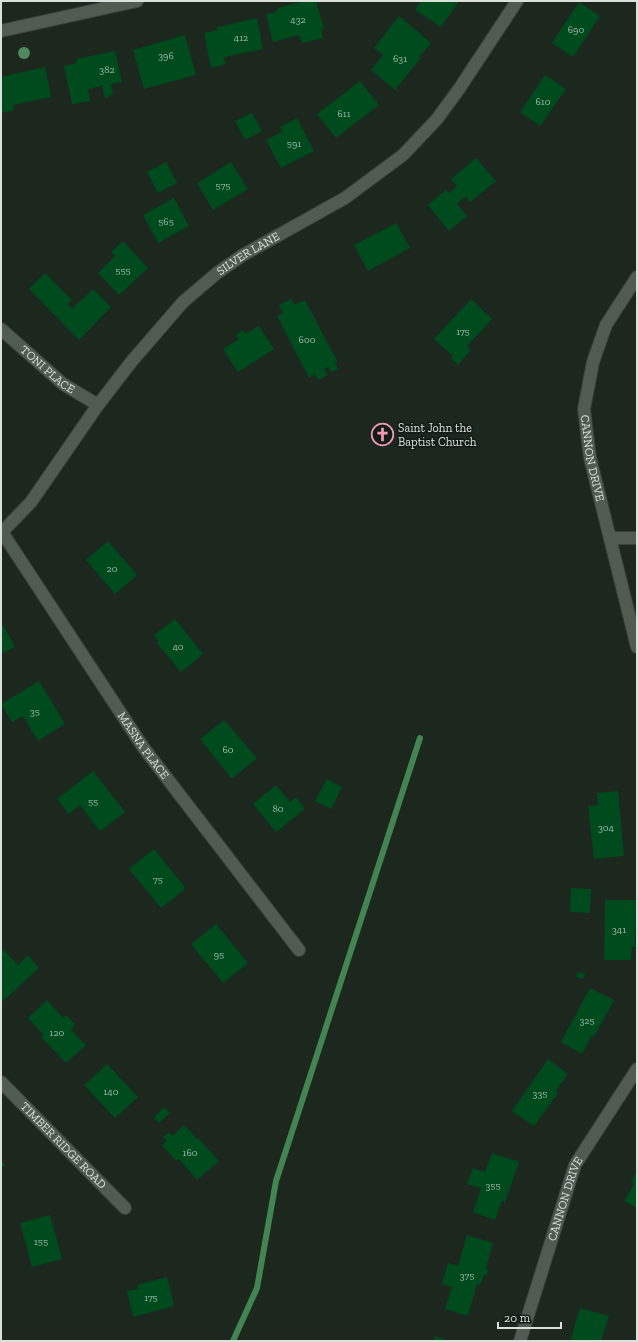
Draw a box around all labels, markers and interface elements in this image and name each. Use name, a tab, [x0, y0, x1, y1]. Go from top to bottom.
house number: 432	[290, 14, 306, 26]
house number: 690	[568, 24, 584, 36]
house number: 412	[234, 32, 248, 44]
house number: 396	[158, 50, 174, 62]
house number: 631	[393, 53, 407, 65]
house number: 382	[99, 64, 115, 76]
house number: 610	[536, 96, 551, 108]
house number: 611	[337, 108, 351, 120]
house number: 591	[287, 138, 301, 150]
house number: 575	[216, 180, 230, 192]
house number: 565	[158, 216, 174, 228]
street label: SILVER LANE	[214, 229, 282, 278]
house number: 555	[115, 265, 131, 277]
house number: 175	[456, 326, 470, 338]
house number: 600	[299, 334, 316, 346]
street label: TONI PLACE	[18, 343, 77, 397]
street label: CANNON DRIVE	[578, 414, 607, 503]
place label: Saint John the Baptist Church	[398, 421, 477, 449]
church icon: Saint John the Baptist Church	[369, 422, 395, 448]
house number: 20	[107, 563, 118, 575]
house number: 40	[172, 641, 184, 653]
house number: 35	[30, 706, 40, 718]
street label: MASNA PLACE	[115, 709, 172, 782]
house number: 60	[222, 744, 234, 756]
house number: 55	[88, 796, 98, 808]
house number: 80	[272, 803, 284, 815]
house number: 304	[598, 822, 615, 834]
house number: 75	[153, 874, 163, 886]
house number: 341	[612, 924, 626, 936]
house number: 95	[214, 949, 224, 961]
house number: 325	[579, 1015, 595, 1027]
house number: 120	[50, 1027, 65, 1039]
house number: 140	[104, 1086, 119, 1098]
house number: 335	[533, 1088, 547, 1100]
street label: TIMBER RIDGE ROAD	[18, 1099, 109, 1192]
house number: 160	[183, 1147, 198, 1159]
street label: CANNON DRIVE	[545, 1154, 585, 1243]
house number: 355	[485, 1180, 501, 1192]
house number: 155	[34, 1236, 48, 1248]
house number: 375	[460, 1270, 474, 1282]
house number: 175	[144, 1292, 158, 1304]
scale bar	[498, 1304, 561, 1330]
text: 20 m	[504, 1311, 531, 1325]

